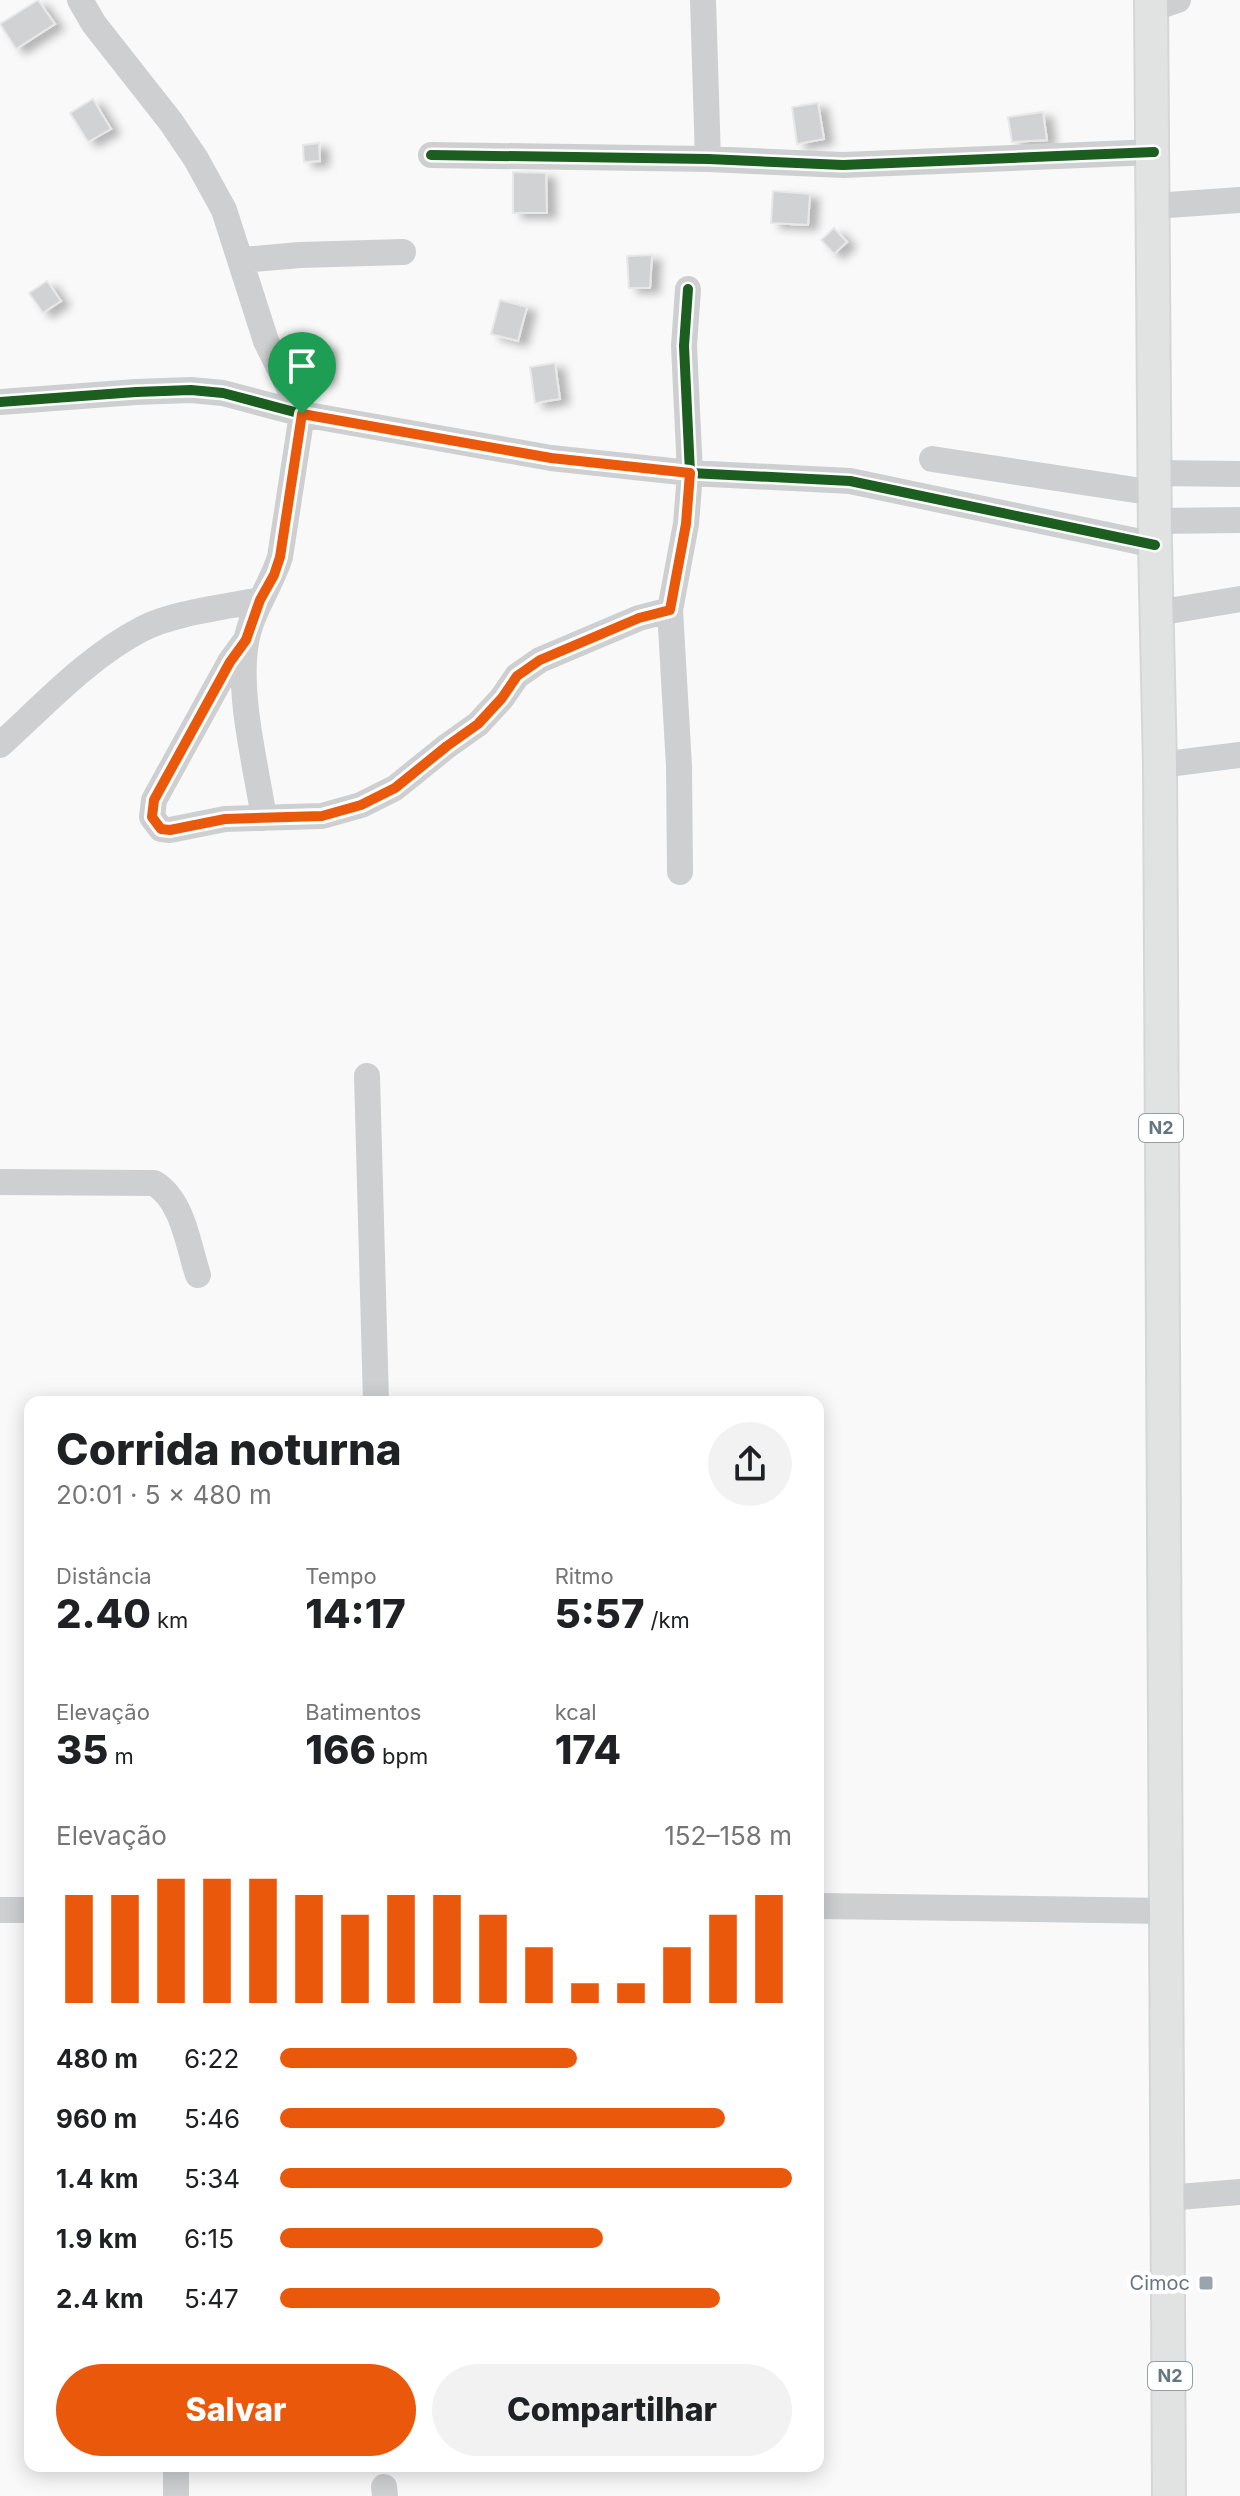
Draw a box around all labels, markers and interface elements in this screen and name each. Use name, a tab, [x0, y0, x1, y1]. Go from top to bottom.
pin	[268, 332, 336, 414]
icon: arrive	[280, 344, 324, 388]
road number: N2	[1139, 1114, 1183, 1142]
text: Corrida noturna	[56, 1422, 402, 1476]
button: share	[708, 1422, 792, 1506]
text: 20:01 · 5 × 480 m	[56, 1479, 272, 1510]
text: Distância	[56, 1563, 152, 1589]
text: Tempo	[305, 1563, 377, 1589]
text: Ritmo	[555, 1563, 614, 1589]
text: 2.40	[56, 1589, 151, 1638]
text: 14:17	[305, 1589, 406, 1638]
text: 5:57	[555, 1589, 644, 1638]
text: km	[151, 1607, 188, 1633]
text: /km	[644, 1607, 690, 1633]
text: Elevação	[56, 1699, 150, 1725]
text: Batimentos	[305, 1699, 421, 1725]
text: kcal	[555, 1699, 597, 1725]
text: 35	[56, 1725, 108, 1774]
text: 166	[305, 1725, 376, 1774]
text: 174	[555, 1725, 621, 1774]
text: m	[108, 1743, 134, 1769]
text: bpm	[376, 1743, 428, 1769]
text: Elevação	[56, 1820, 167, 1851]
text: 152–158 m	[664, 1820, 792, 1851]
text: 480 m	[56, 2043, 138, 2074]
text: 6:22	[184, 2043, 239, 2074]
text: 960 m	[56, 2103, 137, 2134]
text: 5:46	[184, 2103, 240, 2134]
text: 1.4 km	[56, 2163, 138, 2194]
text: 5:34	[184, 2163, 240, 2194]
text: 1.9 km	[56, 2223, 137, 2254]
text: 6:15	[184, 2223, 234, 2254]
place label: Cimoc	[1130, 2271, 1190, 2295]
marker: Cimoc	[1197, 2274, 1215, 2292]
text: 2.4 km	[56, 2283, 144, 2314]
text: 5:47	[184, 2283, 239, 2314]
road number: N2	[1148, 2362, 1192, 2390]
button: Salvar	[56, 2364, 416, 2456]
button: Compartilhar	[432, 2364, 792, 2456]

